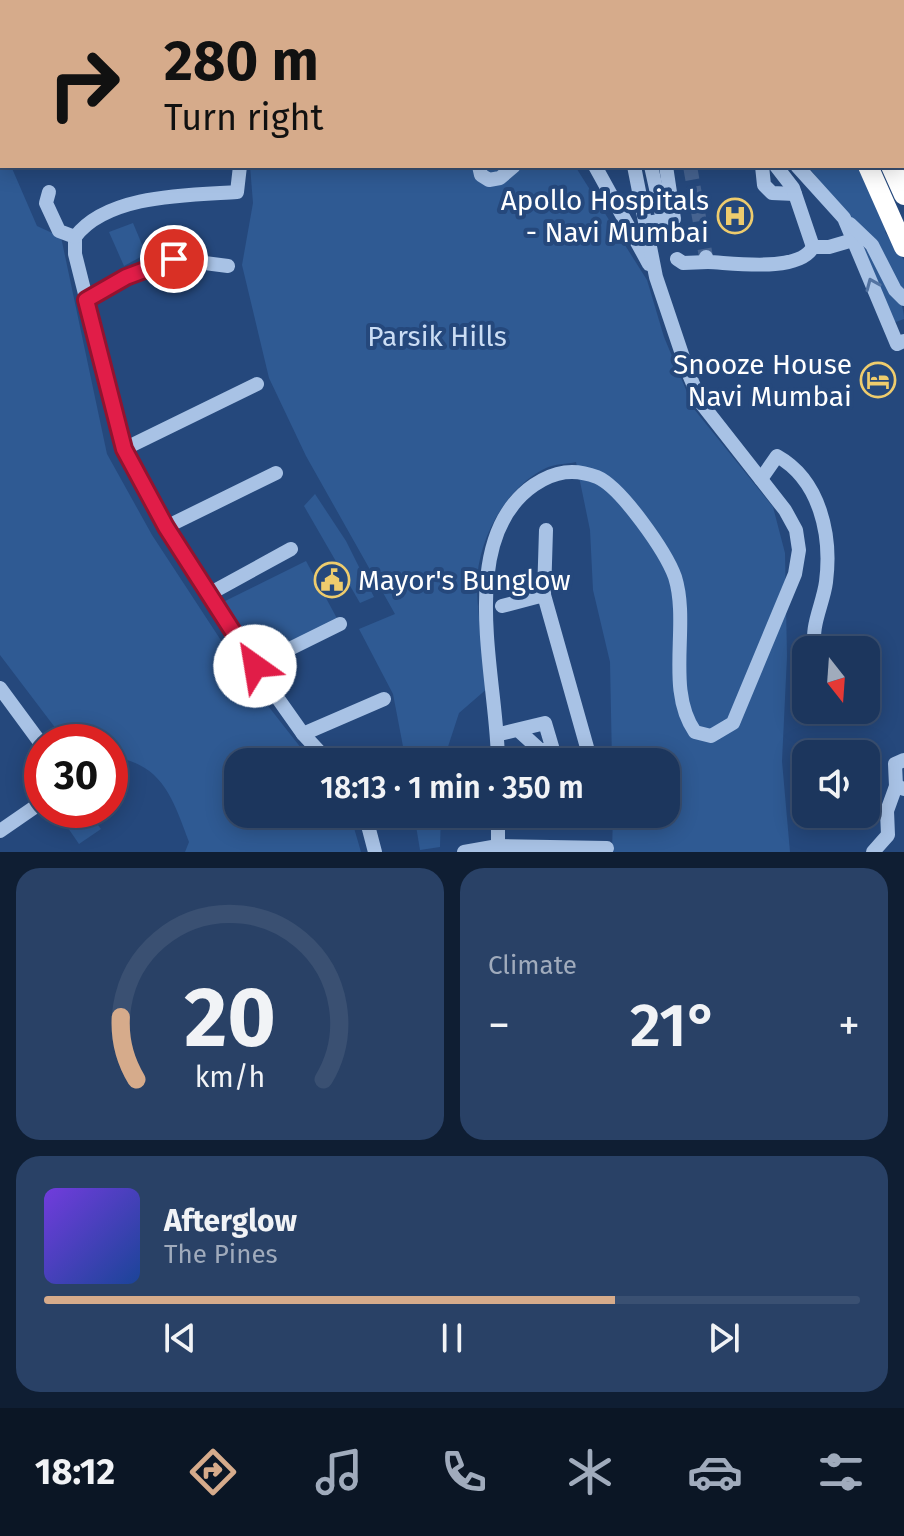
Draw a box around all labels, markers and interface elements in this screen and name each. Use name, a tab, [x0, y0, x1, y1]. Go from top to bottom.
text: 280 m	[164, 28, 319, 95]
icon: right	[32, 32, 136, 136]
text: Turn right	[164, 96, 324, 140]
place label: Apollo Hospitals - Navi Mumbai	[501, 184, 709, 249]
hospital icon: Apollo Hospitals - Navi Mumbai	[716, 197, 754, 235]
pin	[140, 225, 208, 293]
icon: arrive	[152, 237, 196, 281]
one-way arrow	[866, 278, 882, 292]
park label: Parsik Hills	[367, 320, 507, 353]
place label: Snooze House Navi Mumbai	[673, 348, 852, 413]
hotel icon: Snooze House Navi Mumbai	[859, 361, 897, 399]
public building icon: Mayor's Bunglow	[313, 561, 351, 599]
place label: Mayor's Bunglow	[358, 564, 571, 597]
position arrow	[213, 624, 297, 708]
north arrow	[792, 636, 880, 724]
map controls	[792, 636, 880, 828]
speed limit sign: 30	[24, 724, 128, 828]
button: sound	[792, 740, 880, 828]
text: 18:13 · 1 min · 350 m	[320, 770, 584, 806]
text: Climate	[488, 950, 577, 981]
text: 20	[184, 968, 276, 1068]
text: 21°	[630, 990, 718, 1062]
text: −	[488, 999, 510, 1052]
text: +	[838, 999, 860, 1052]
text: km/h	[195, 1060, 265, 1095]
text: Afterglow	[164, 1203, 297, 1239]
text: The Pines	[164, 1239, 278, 1270]
icon: previous	[158, 1316, 202, 1360]
icon: pause	[430, 1316, 474, 1360]
icon: next	[702, 1316, 746, 1360]
icon: directions	[185, 1444, 241, 1500]
icon: music	[311, 1444, 367, 1500]
icon: phone	[436, 1444, 492, 1500]
icon: climate	[562, 1444, 618, 1500]
icon: car	[687, 1444, 743, 1500]
icon: filters	[813, 1444, 869, 1500]
text: 18:12	[35, 1450, 115, 1494]

